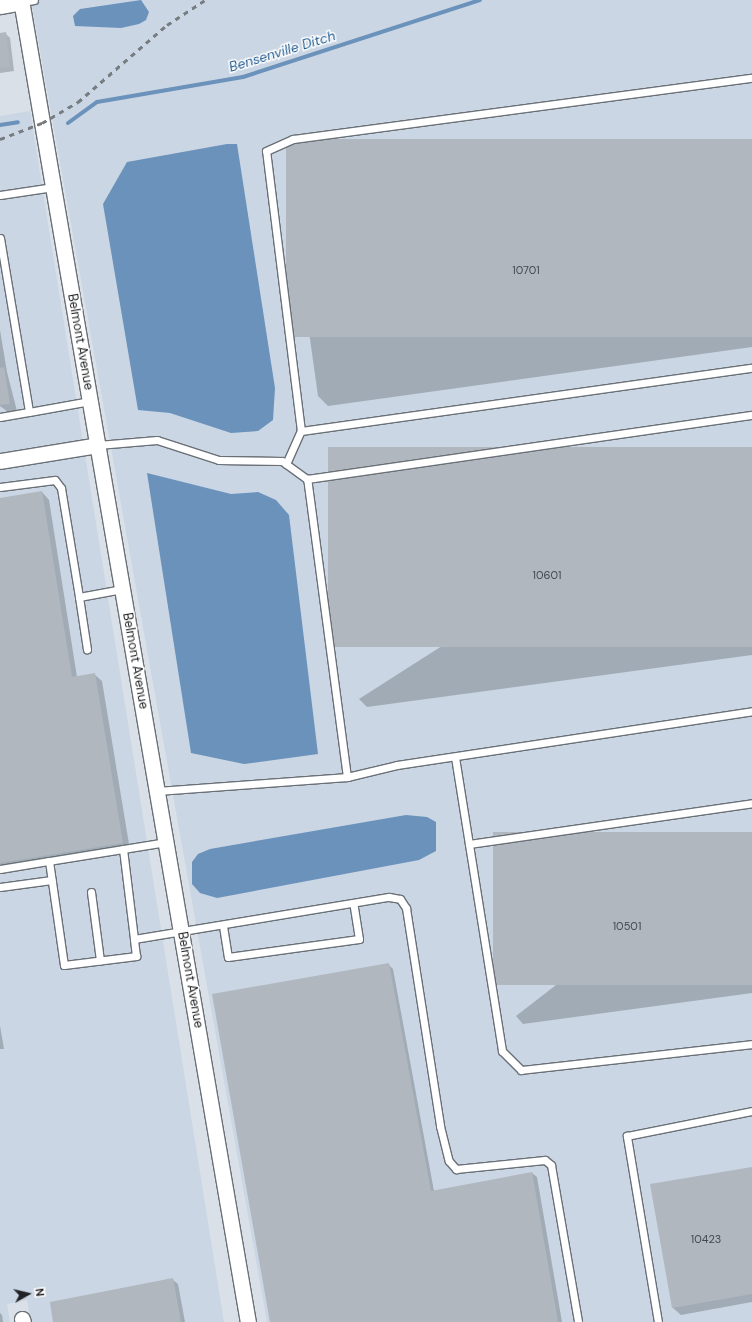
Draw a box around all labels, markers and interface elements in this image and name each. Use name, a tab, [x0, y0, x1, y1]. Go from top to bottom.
water label: Bensenville Ditch	[227, 27, 337, 75]
house number: 10701	[512, 263, 540, 277]
street label: Belmont Avenue	[64, 293, 96, 391]
house number: 10601	[533, 568, 561, 582]
street label: Belmont Avenue	[119, 612, 151, 710]
house number: 10501	[613, 919, 641, 933]
street label: Belmont Avenue	[174, 931, 206, 1029]
house number: 10423	[691, 1232, 721, 1246]
north arrow	[8, 1274, 48, 1314]
text: N	[32, 1287, 47, 1297]

